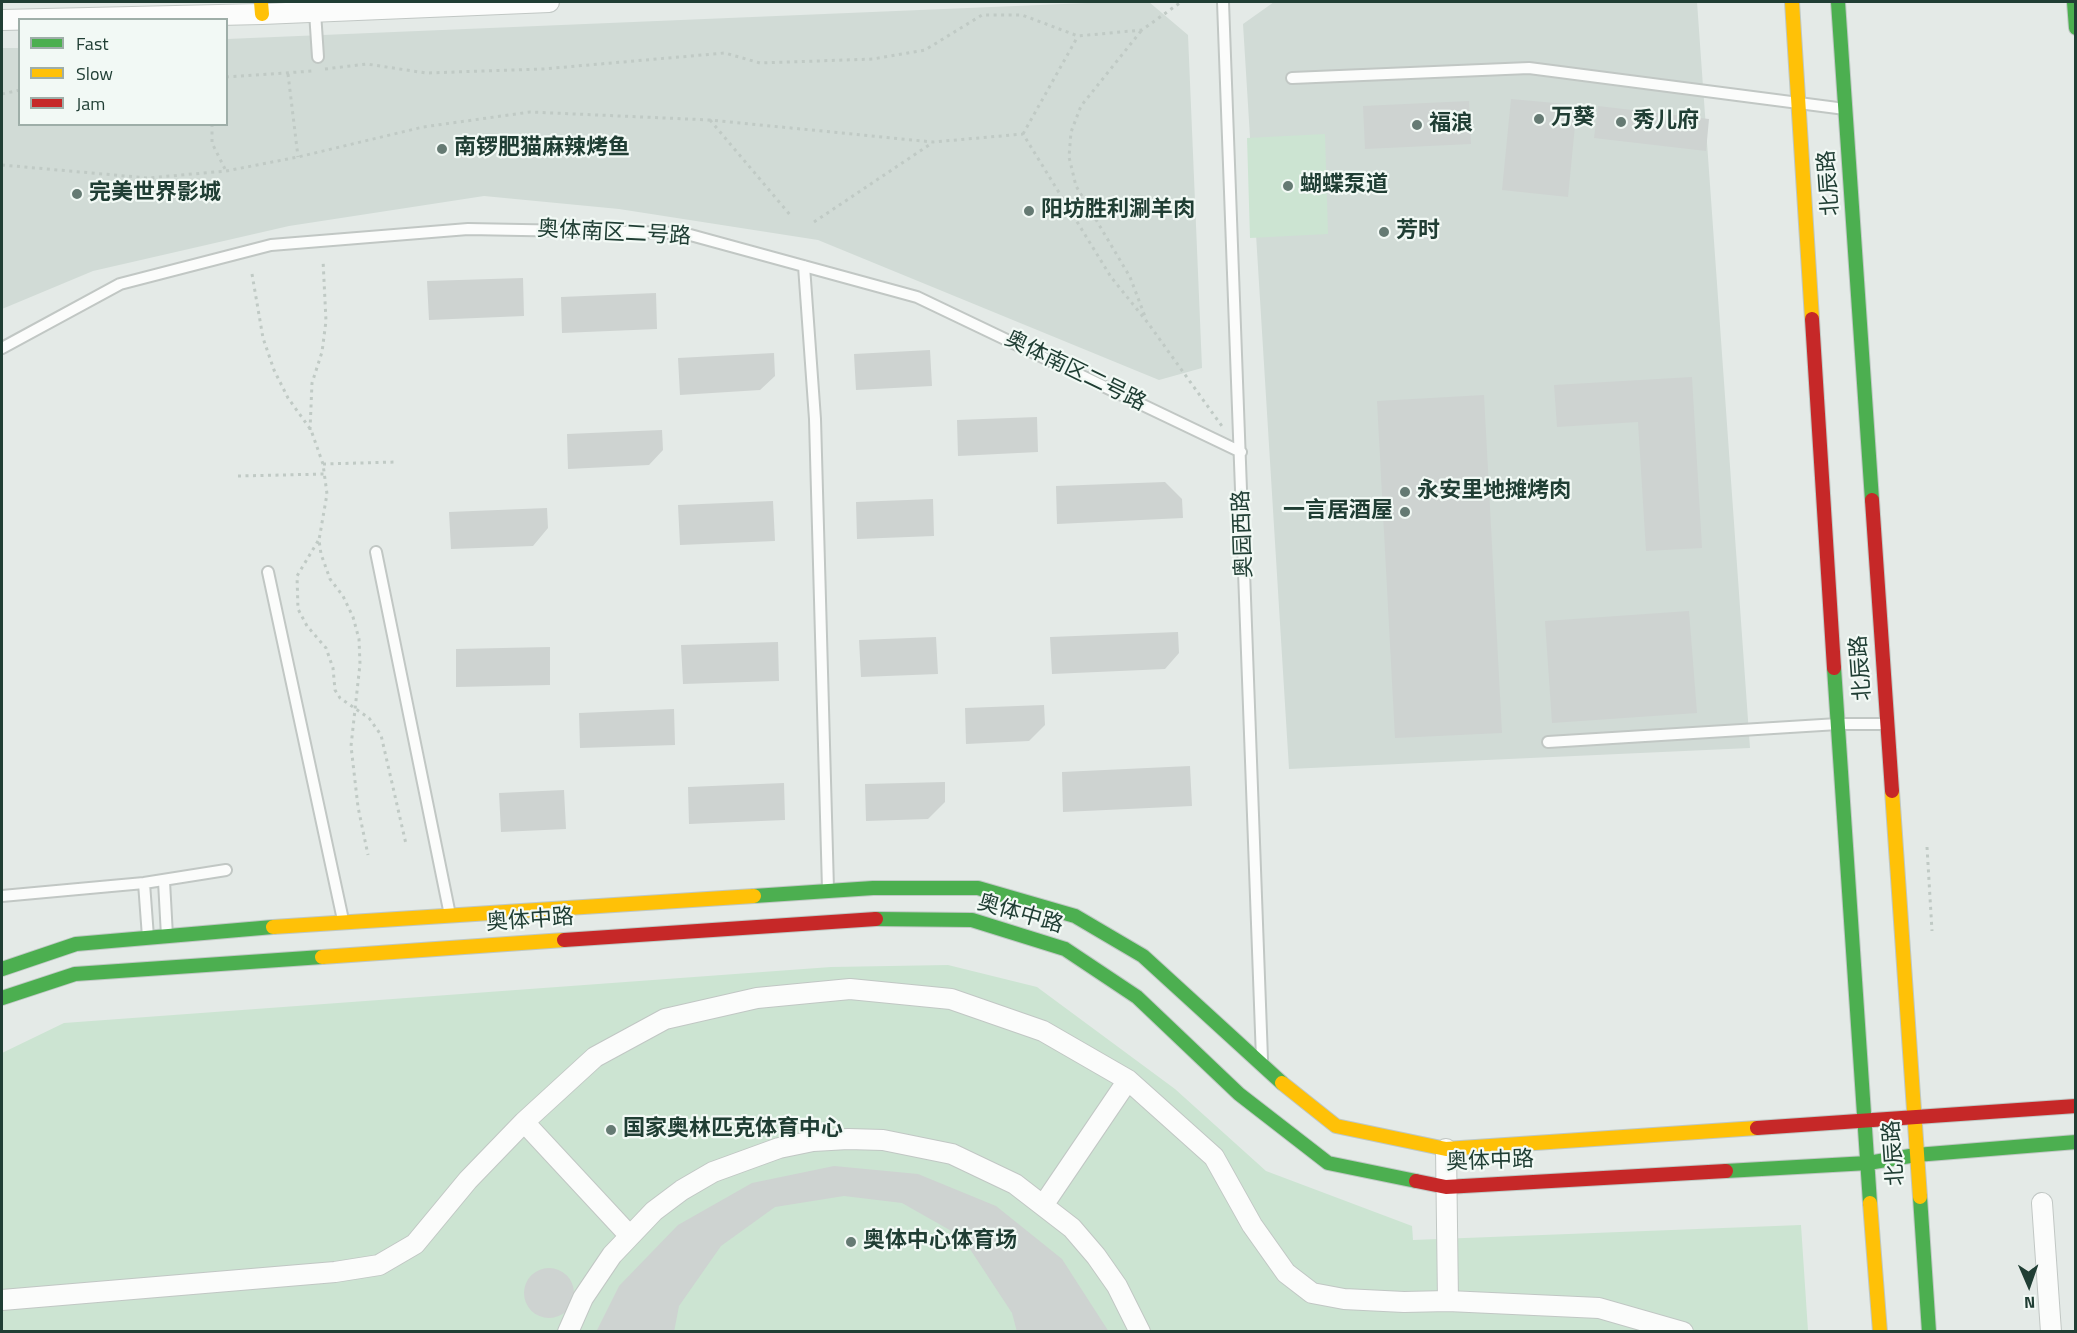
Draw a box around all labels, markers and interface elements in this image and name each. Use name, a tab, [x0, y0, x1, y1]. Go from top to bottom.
legend	[18, 18, 228, 126]
text: Fast	[76, 30, 109, 57]
text: Slow	[76, 60, 113, 87]
text: Jam	[76, 90, 105, 117]
place label: 万葵	[1551, 106, 1595, 132]
place label: 秀儿府	[1633, 109, 1699, 135]
place label: 福浪	[1429, 112, 1473, 138]
marker: 万葵	[1532, 112, 1546, 126]
marker: 秀儿府	[1614, 115, 1628, 129]
marker: 福浪	[1410, 118, 1424, 132]
place label: 南锣肥猫麻辣烤鱼	[454, 136, 630, 162]
marker: 南锣肥猫麻辣烤鱼	[435, 142, 449, 156]
street label: 北辰路	[1815, 149, 1845, 217]
place label: 蝴蝶泵道	[1300, 173, 1388, 199]
marker: 蝴蝶泵道	[1281, 179, 1295, 193]
place label: 完美世界影城	[89, 181, 221, 207]
marker: 完美世界影城	[70, 187, 84, 201]
place label: 阳坊胜利涮羊肉	[1041, 198, 1195, 224]
marker: 阳坊胜利涮羊肉	[1022, 204, 1036, 218]
street label: 奥体南区二号路	[536, 217, 692, 251]
place label: 芳时	[1396, 219, 1440, 245]
marker: 芳时	[1377, 225, 1391, 239]
street label: 奥体南区二号路	[1000, 326, 1150, 418]
place label: 永安里地摊烤肉	[1417, 479, 1571, 505]
marker: 永安里地摊烤肉	[1398, 485, 1412, 499]
street label: 奥园西路	[1229, 490, 1259, 578]
place label: 一言居酒屋	[1283, 499, 1393, 525]
marker: 一言居酒屋	[1398, 505, 1412, 519]
street label: 北辰路	[1847, 634, 1877, 702]
street label: 奥体中路	[974, 890, 1066, 940]
street label: 奥体中路	[485, 905, 575, 937]
place label: 国家奥林匹克体育中心	[623, 1117, 843, 1143]
street label: 北辰路	[1880, 1119, 1910, 1187]
marker: 国家奥林匹克体育中心	[604, 1123, 618, 1137]
street label: 奥体中路	[1446, 1147, 1534, 1177]
place label: 奥体中心体育场	[863, 1229, 1017, 1255]
marker: 奥体中心体育场	[844, 1235, 858, 1249]
north arrow	[1999, 1255, 2059, 1315]
text: N	[2024, 1291, 2036, 1315]

